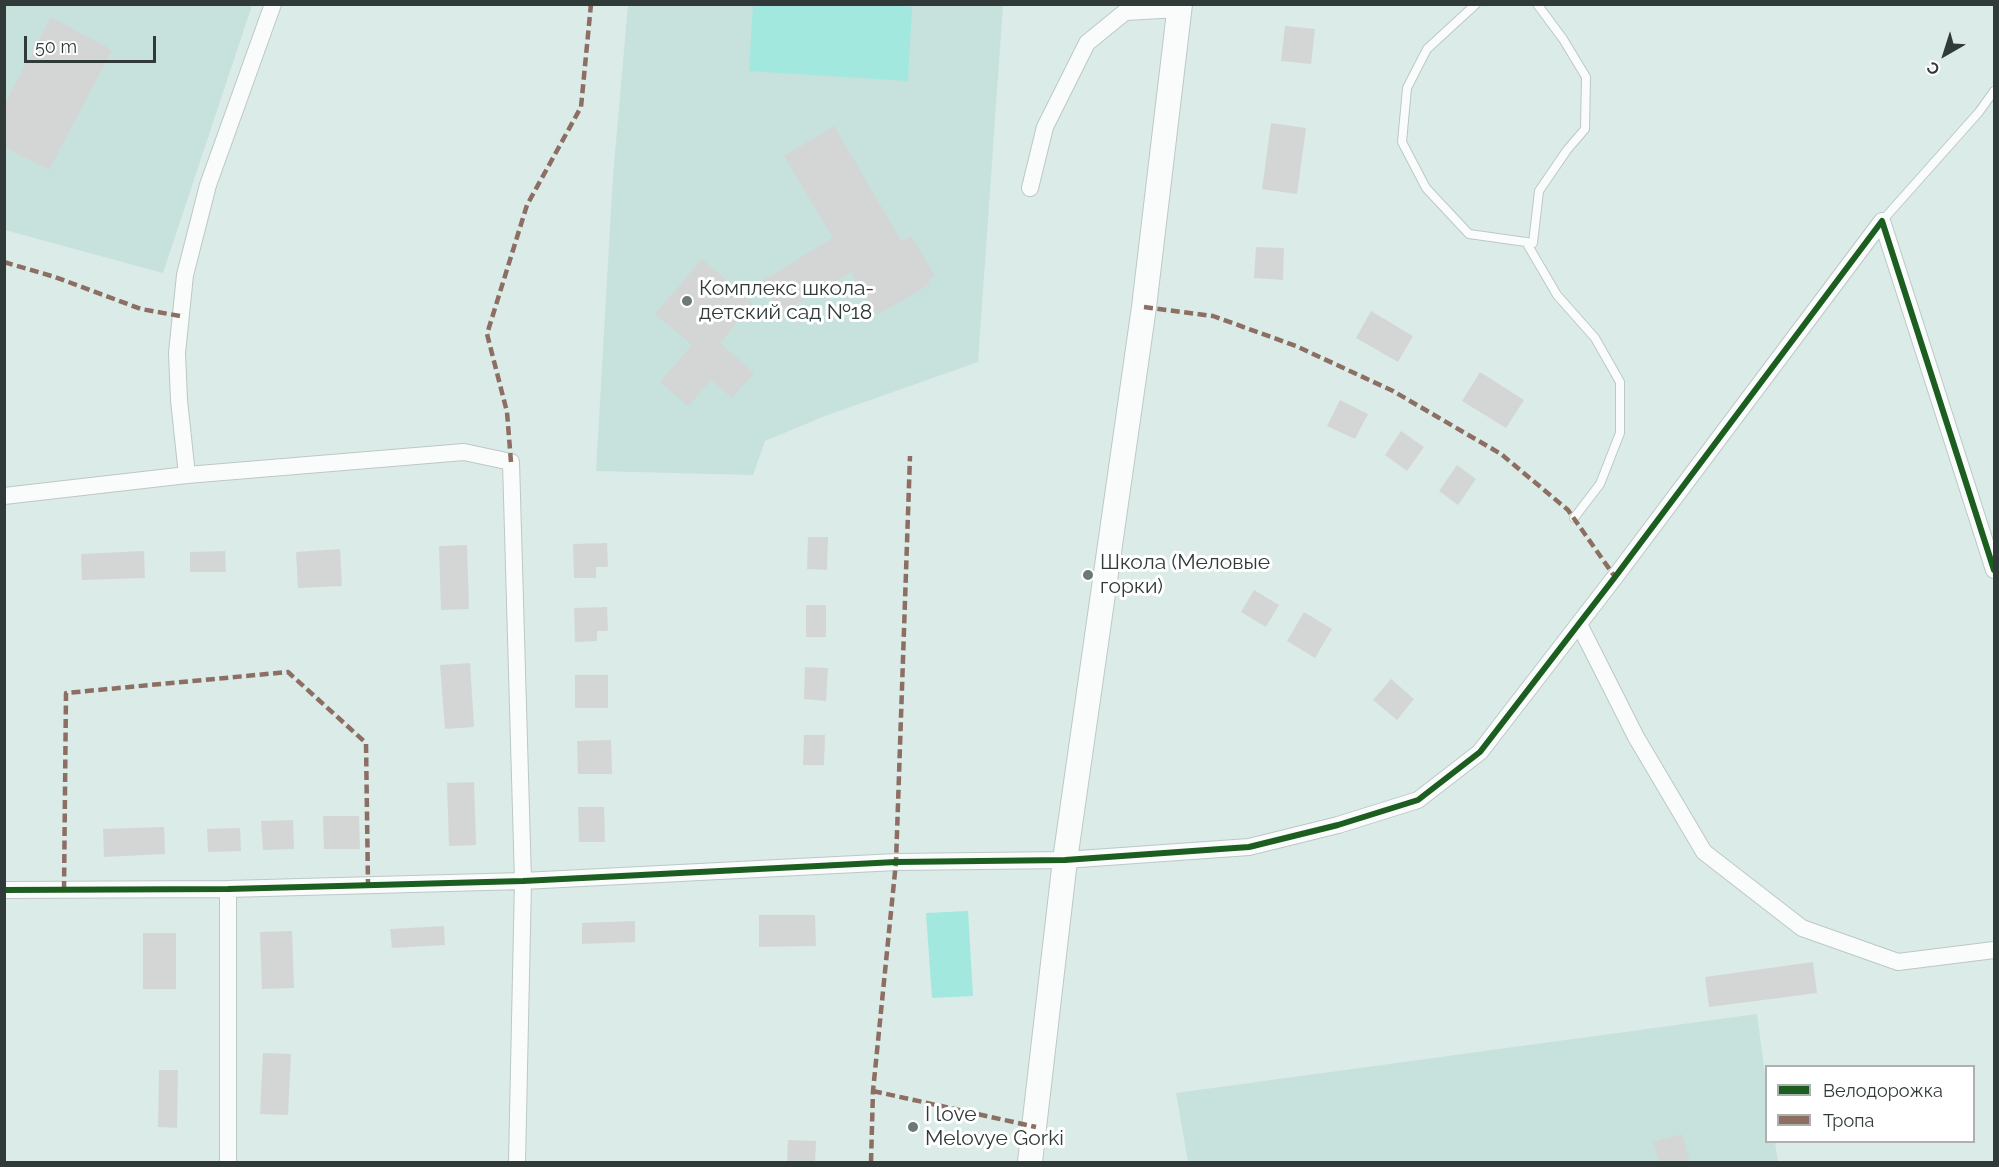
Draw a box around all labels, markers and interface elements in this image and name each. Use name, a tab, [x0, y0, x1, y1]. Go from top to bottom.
scale bar	[27, 24, 159, 62]
north arrow	[1915, 24, 1975, 84]
text: 50 m	[35, 36, 77, 57]
text: С	[1923, 58, 1944, 79]
place label: Комплекс школа- детский сад №18	[699, 276, 874, 326]
marker: Комплекс школа- детский сад №18	[680, 294, 694, 308]
place label: Школа (Меловые горки)	[1100, 550, 1270, 600]
marker: Школа (Меловые горки)	[1081, 568, 1095, 582]
legend	[1765, 1065, 1975, 1143]
text: Велодорожка	[1823, 1080, 1943, 1101]
place label: I love Melovye Gorki	[925, 1102, 1064, 1152]
text: Тропа	[1823, 1110, 1874, 1131]
marker: I love Melovye Gorki	[906, 1120, 920, 1134]

